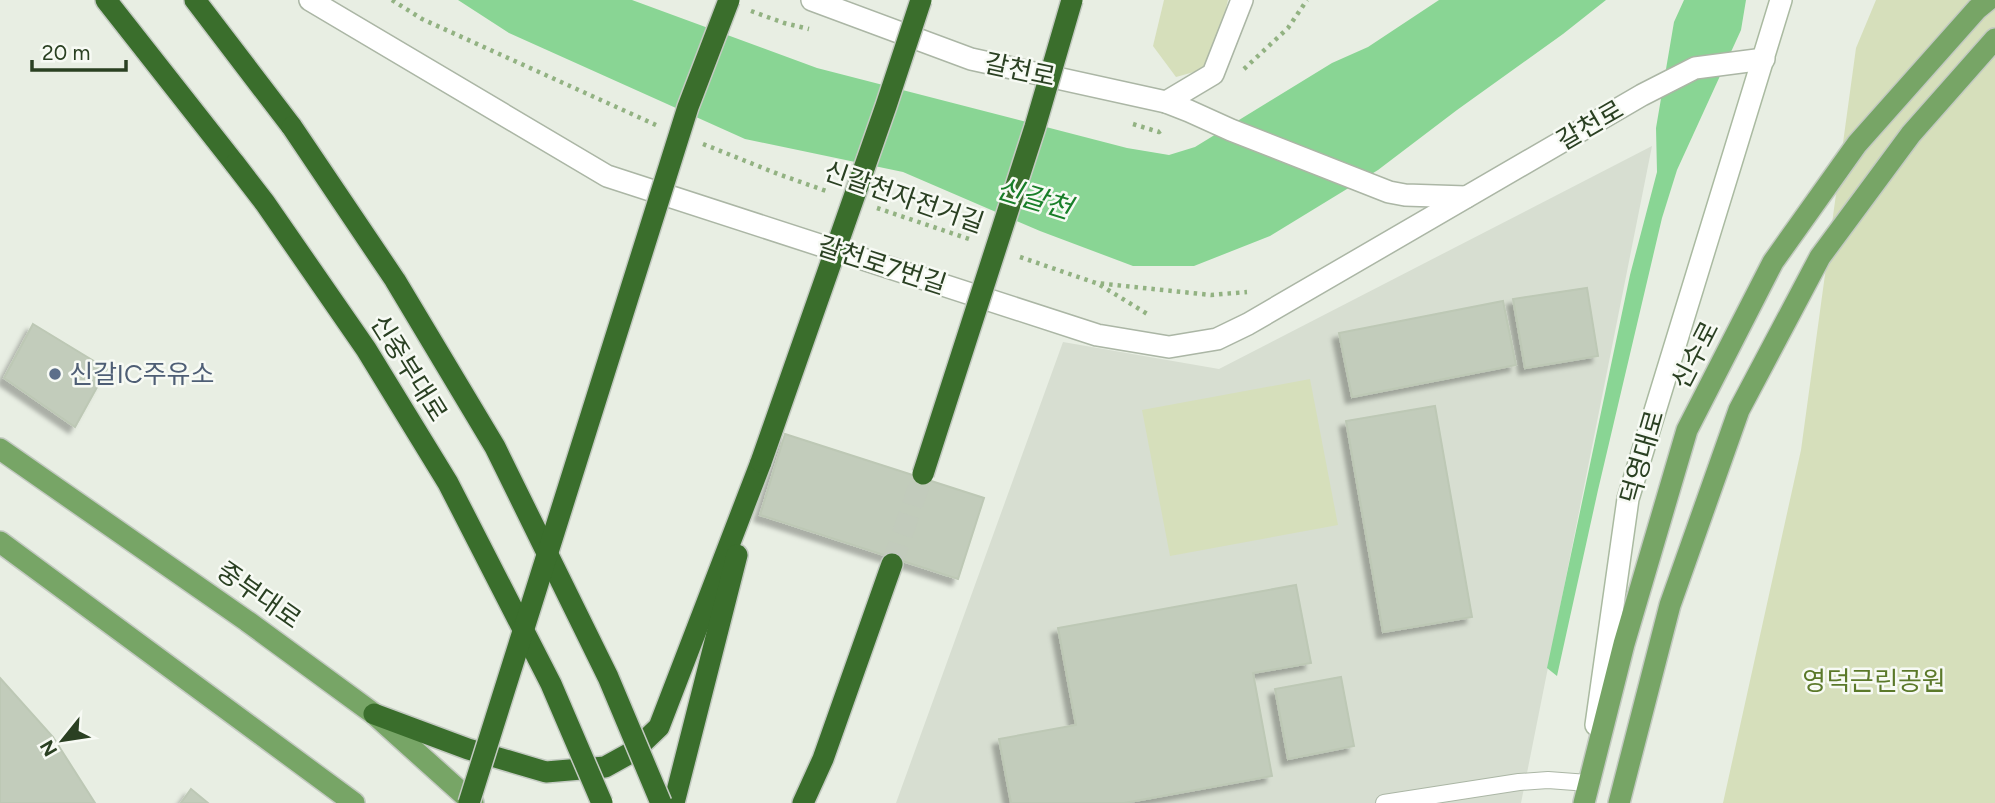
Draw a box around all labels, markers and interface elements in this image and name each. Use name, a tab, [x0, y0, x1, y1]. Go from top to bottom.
scale bar	[32, 28, 126, 72]
text: 20 m	[42, 40, 90, 65]
street label: 갈천로	[982, 47, 1058, 93]
street label: 갈천로	[1551, 93, 1629, 157]
street label: 신갈천자전거길	[820, 155, 988, 239]
water label: 신갈천	[992, 170, 1079, 227]
street label: 갈천로7번길	[814, 229, 950, 301]
street label: 신중부대로	[364, 309, 454, 427]
street label: 신수로	[1664, 316, 1726, 394]
place label: 신갈IC주유소	[69, 358, 214, 390]
marker: 신갈IC주유소	[47, 366, 63, 382]
street label: 덕영대로	[1613, 407, 1671, 507]
street label: 중부대로	[211, 554, 307, 636]
park label: 영덕근린공원	[1802, 665, 1946, 697]
north arrow	[28, 705, 98, 775]
text: N	[35, 736, 62, 760]

